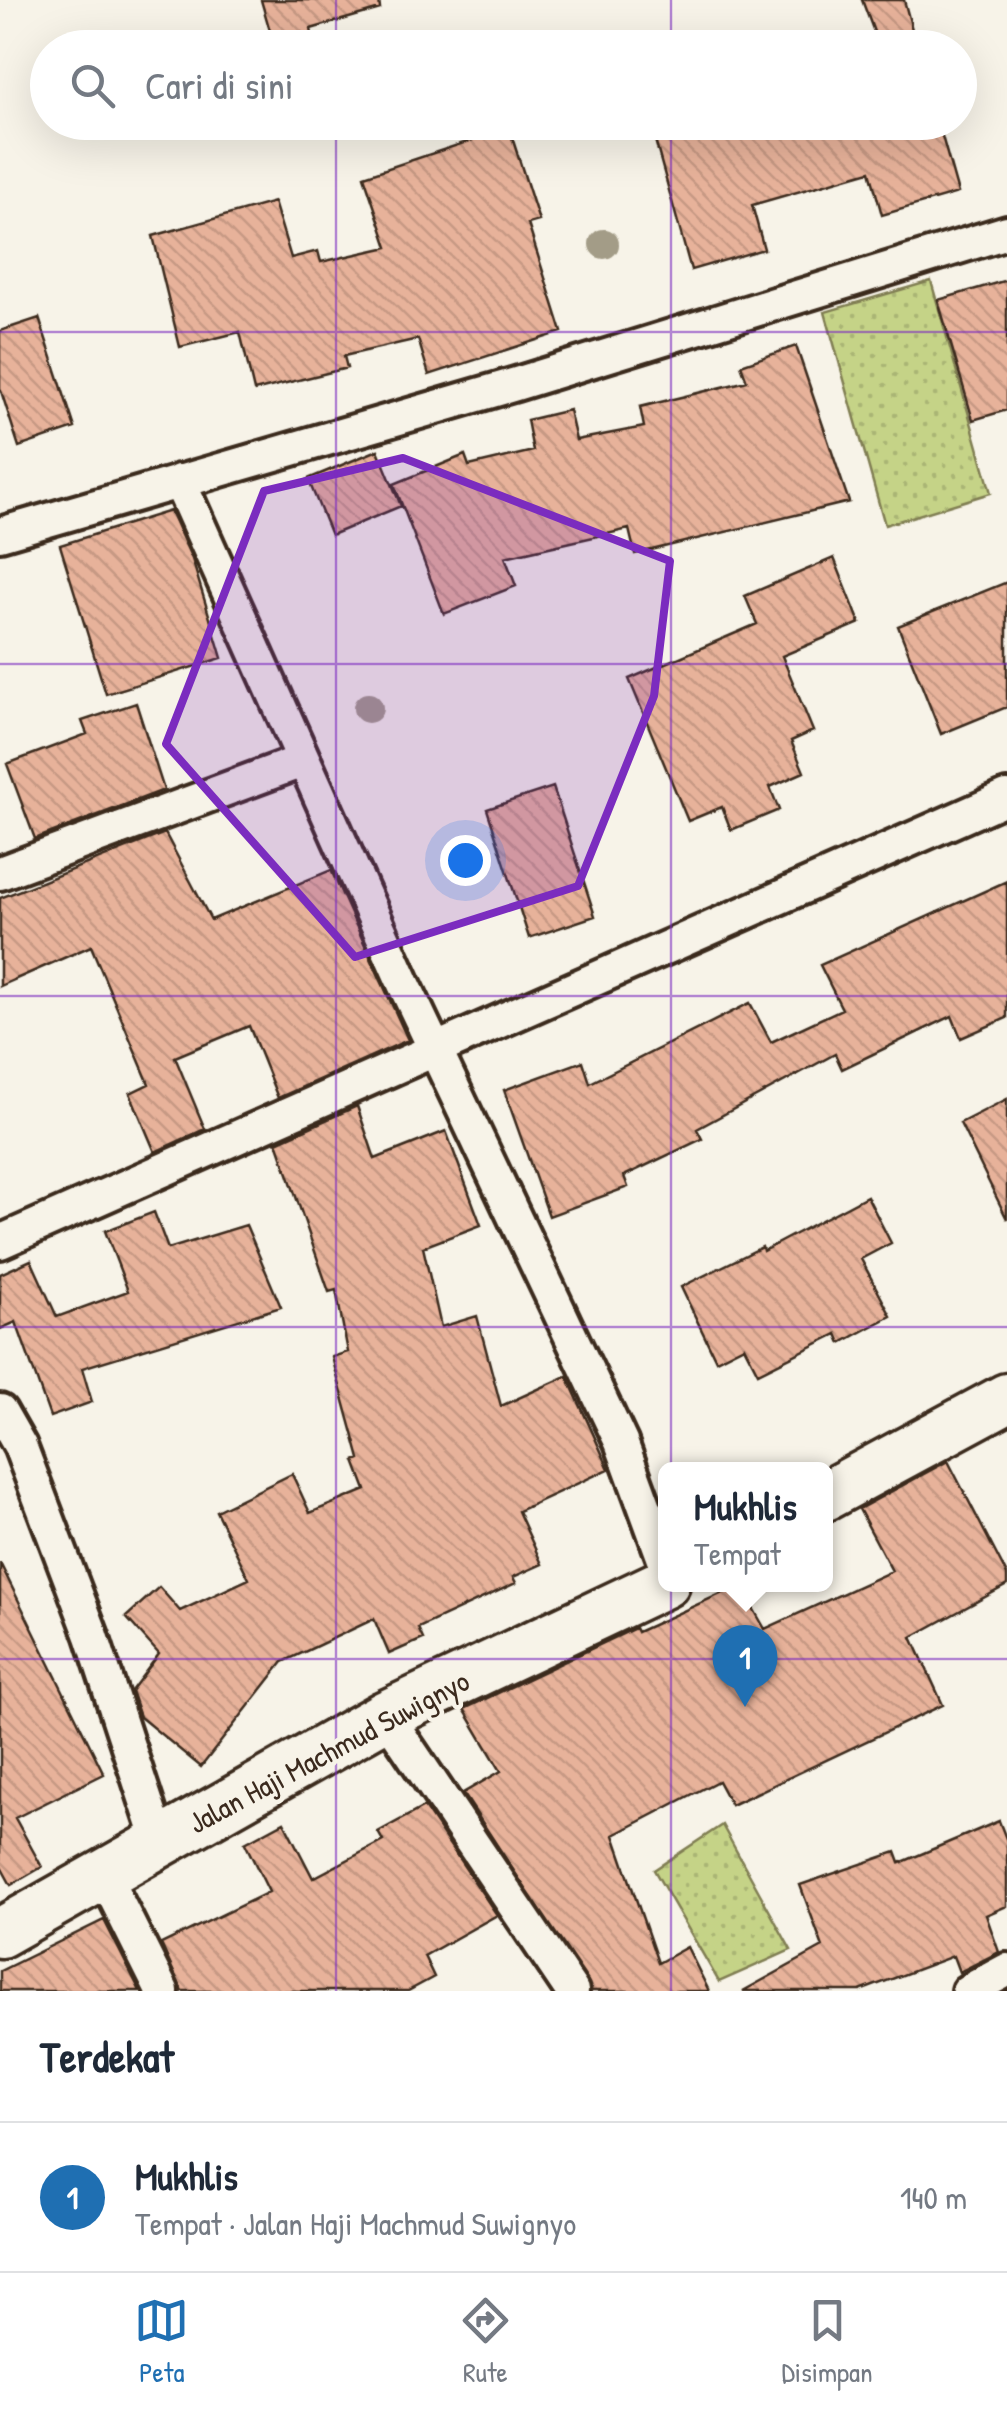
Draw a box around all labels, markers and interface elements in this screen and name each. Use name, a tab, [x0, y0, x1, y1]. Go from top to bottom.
search box	[30, 30, 977, 140]
icon: search	[65, 58, 120, 113]
text: Cari di sini	[145, 59, 294, 111]
your location	[440, 835, 491, 886]
popup	[658, 1462, 833, 1592]
text: Mukhlis	[694, 1480, 797, 1532]
text: Tempat	[694, 1532, 781, 1575]
pin: 1	[712, 1624, 778, 1707]
street label: Jalan Haji Machmud Suwignyo	[181, 1660, 476, 1842]
text: Terdekat	[40, 2028, 174, 2085]
text: Mukhlis	[135, 2150, 238, 2202]
text: 1	[67, 2176, 78, 2219]
text: 140 m	[900, 2176, 967, 2219]
text: Tempat · Jalan Haji Machmud Suwignyo	[135, 2202, 576, 2245]
tab: Peta	[134, 2293, 189, 2391]
tab: Rute	[458, 2293, 513, 2391]
tab: Disimpan	[781, 2293, 873, 2391]

